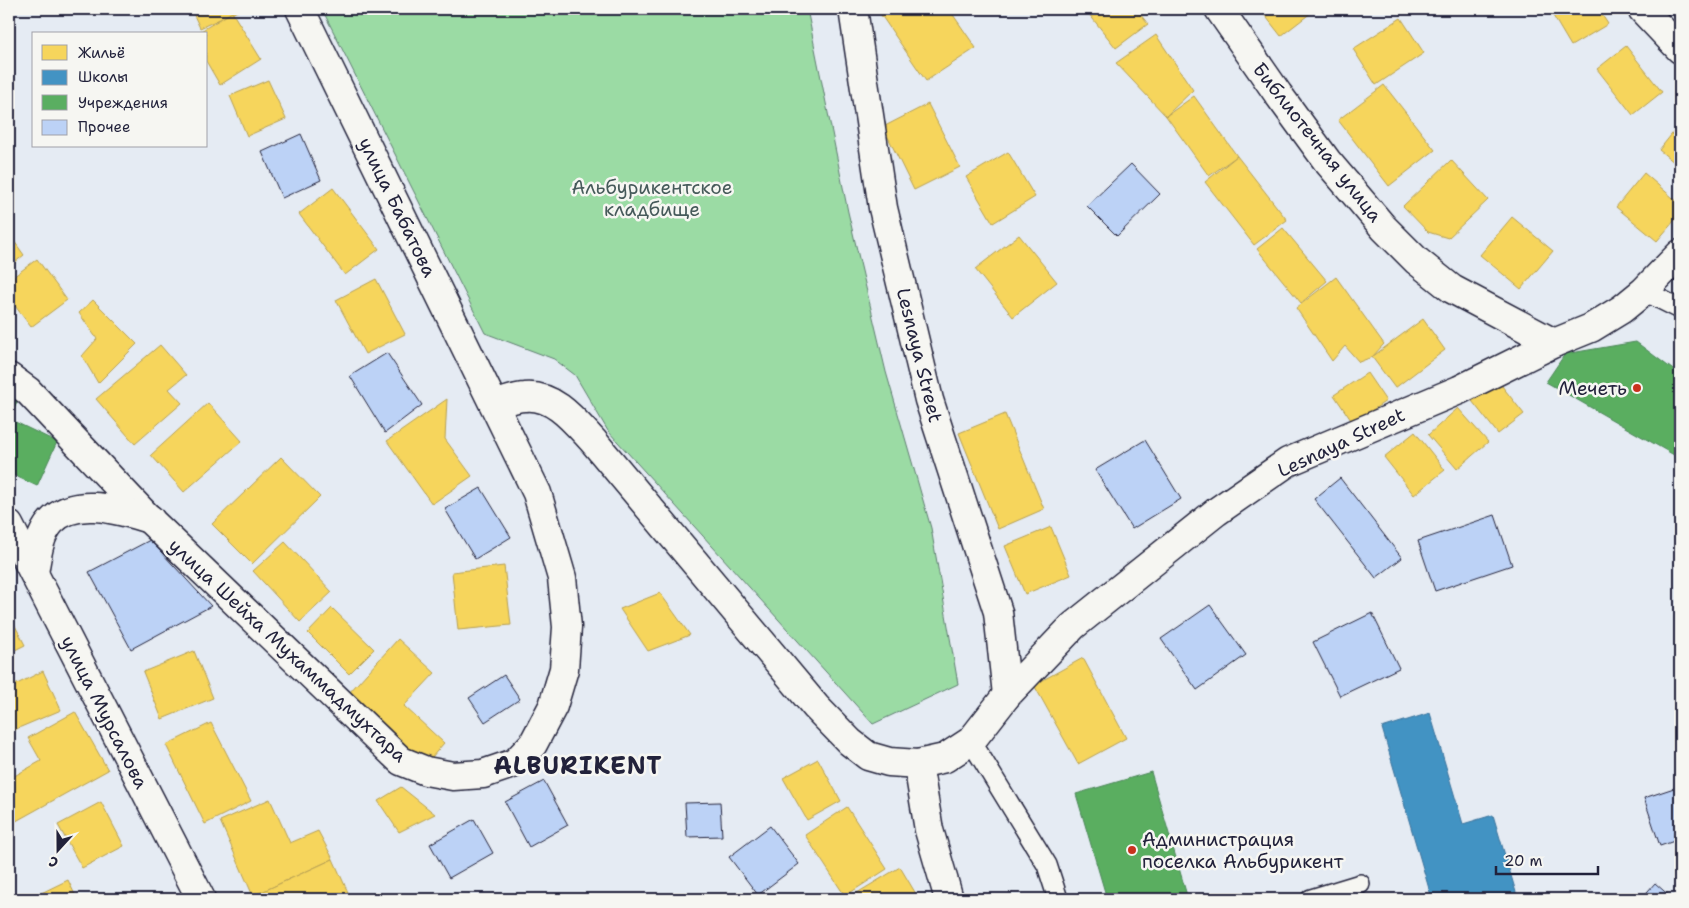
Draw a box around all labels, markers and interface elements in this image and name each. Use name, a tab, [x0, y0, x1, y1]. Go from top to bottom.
legend	[32, 32, 208, 148]
text: Жильё	[78, 43, 125, 63]
street label: Библиотечная улица	[1247, 57, 1388, 227]
text: Школы	[78, 67, 128, 87]
text: Учреждения	[78, 93, 168, 113]
text: Прочее	[78, 117, 130, 137]
street label: улица Бабатова	[353, 133, 442, 281]
park label: Альбурикентское кладбище	[572, 175, 732, 222]
street label: Lesnaya Street	[891, 285, 948, 425]
place label: Мечеть	[1558, 376, 1627, 401]
marker: Мечеть	[1631, 382, 1643, 394]
street label: Lesnaya Street	[1274, 402, 1409, 483]
street label: улица Шейха Мухаммадмухтара	[163, 533, 412, 768]
street label: улица Мурсалова	[55, 631, 154, 793]
district label: ALBURIKENT	[493, 750, 663, 782]
north arrow	[32, 826, 82, 876]
place label: Администрация поселка Альбурикент	[1142, 827, 1344, 874]
scale bar	[1496, 843, 1599, 875]
marker: Администрация поселка Альбурикент	[1126, 844, 1138, 856]
text: 20 m	[1504, 851, 1543, 871]
text: С	[46, 852, 61, 872]

